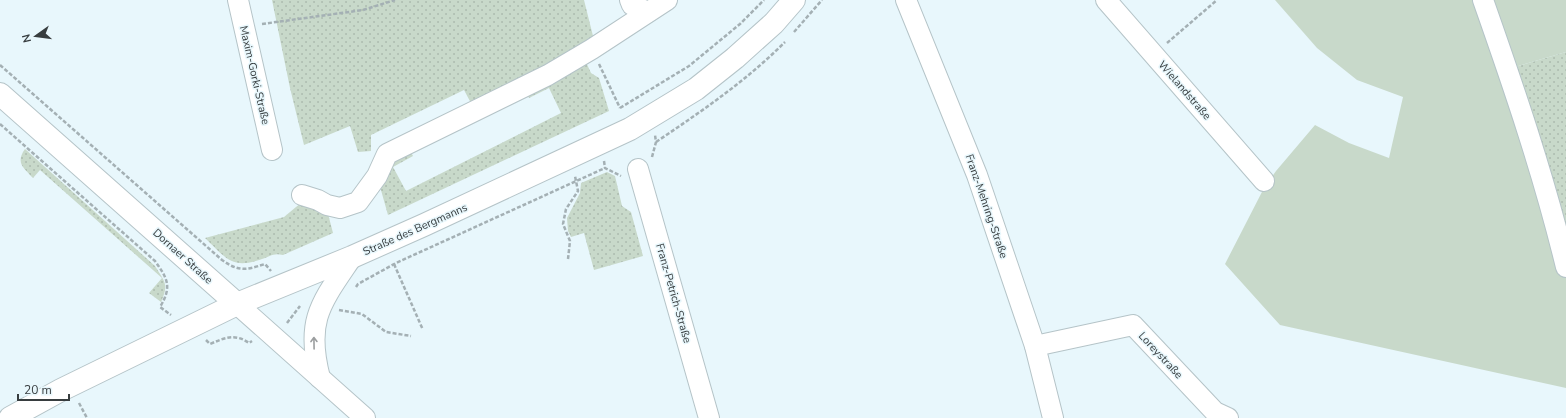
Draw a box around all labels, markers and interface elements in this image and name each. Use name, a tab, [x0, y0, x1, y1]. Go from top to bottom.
north arrow	[16, 16, 56, 56]
street label: Maxim-Gorki-Straße	[236, 24, 273, 126]
text: N	[19, 32, 35, 44]
street label: Wielandstraße	[1155, 58, 1215, 123]
street label: Franz-Mehring-Straße	[962, 152, 1011, 260]
street label: Straße des Bergmanns	[361, 200, 470, 259]
street label: Dornaer Straße	[149, 225, 216, 287]
street label: Franz-Petrich-Straße	[652, 242, 695, 345]
street label: Loreystraße	[1135, 329, 1186, 382]
one-way arrow	[310, 337, 318, 350]
scale bar	[18, 376, 69, 402]
text: 20 m	[24, 382, 52, 398]

